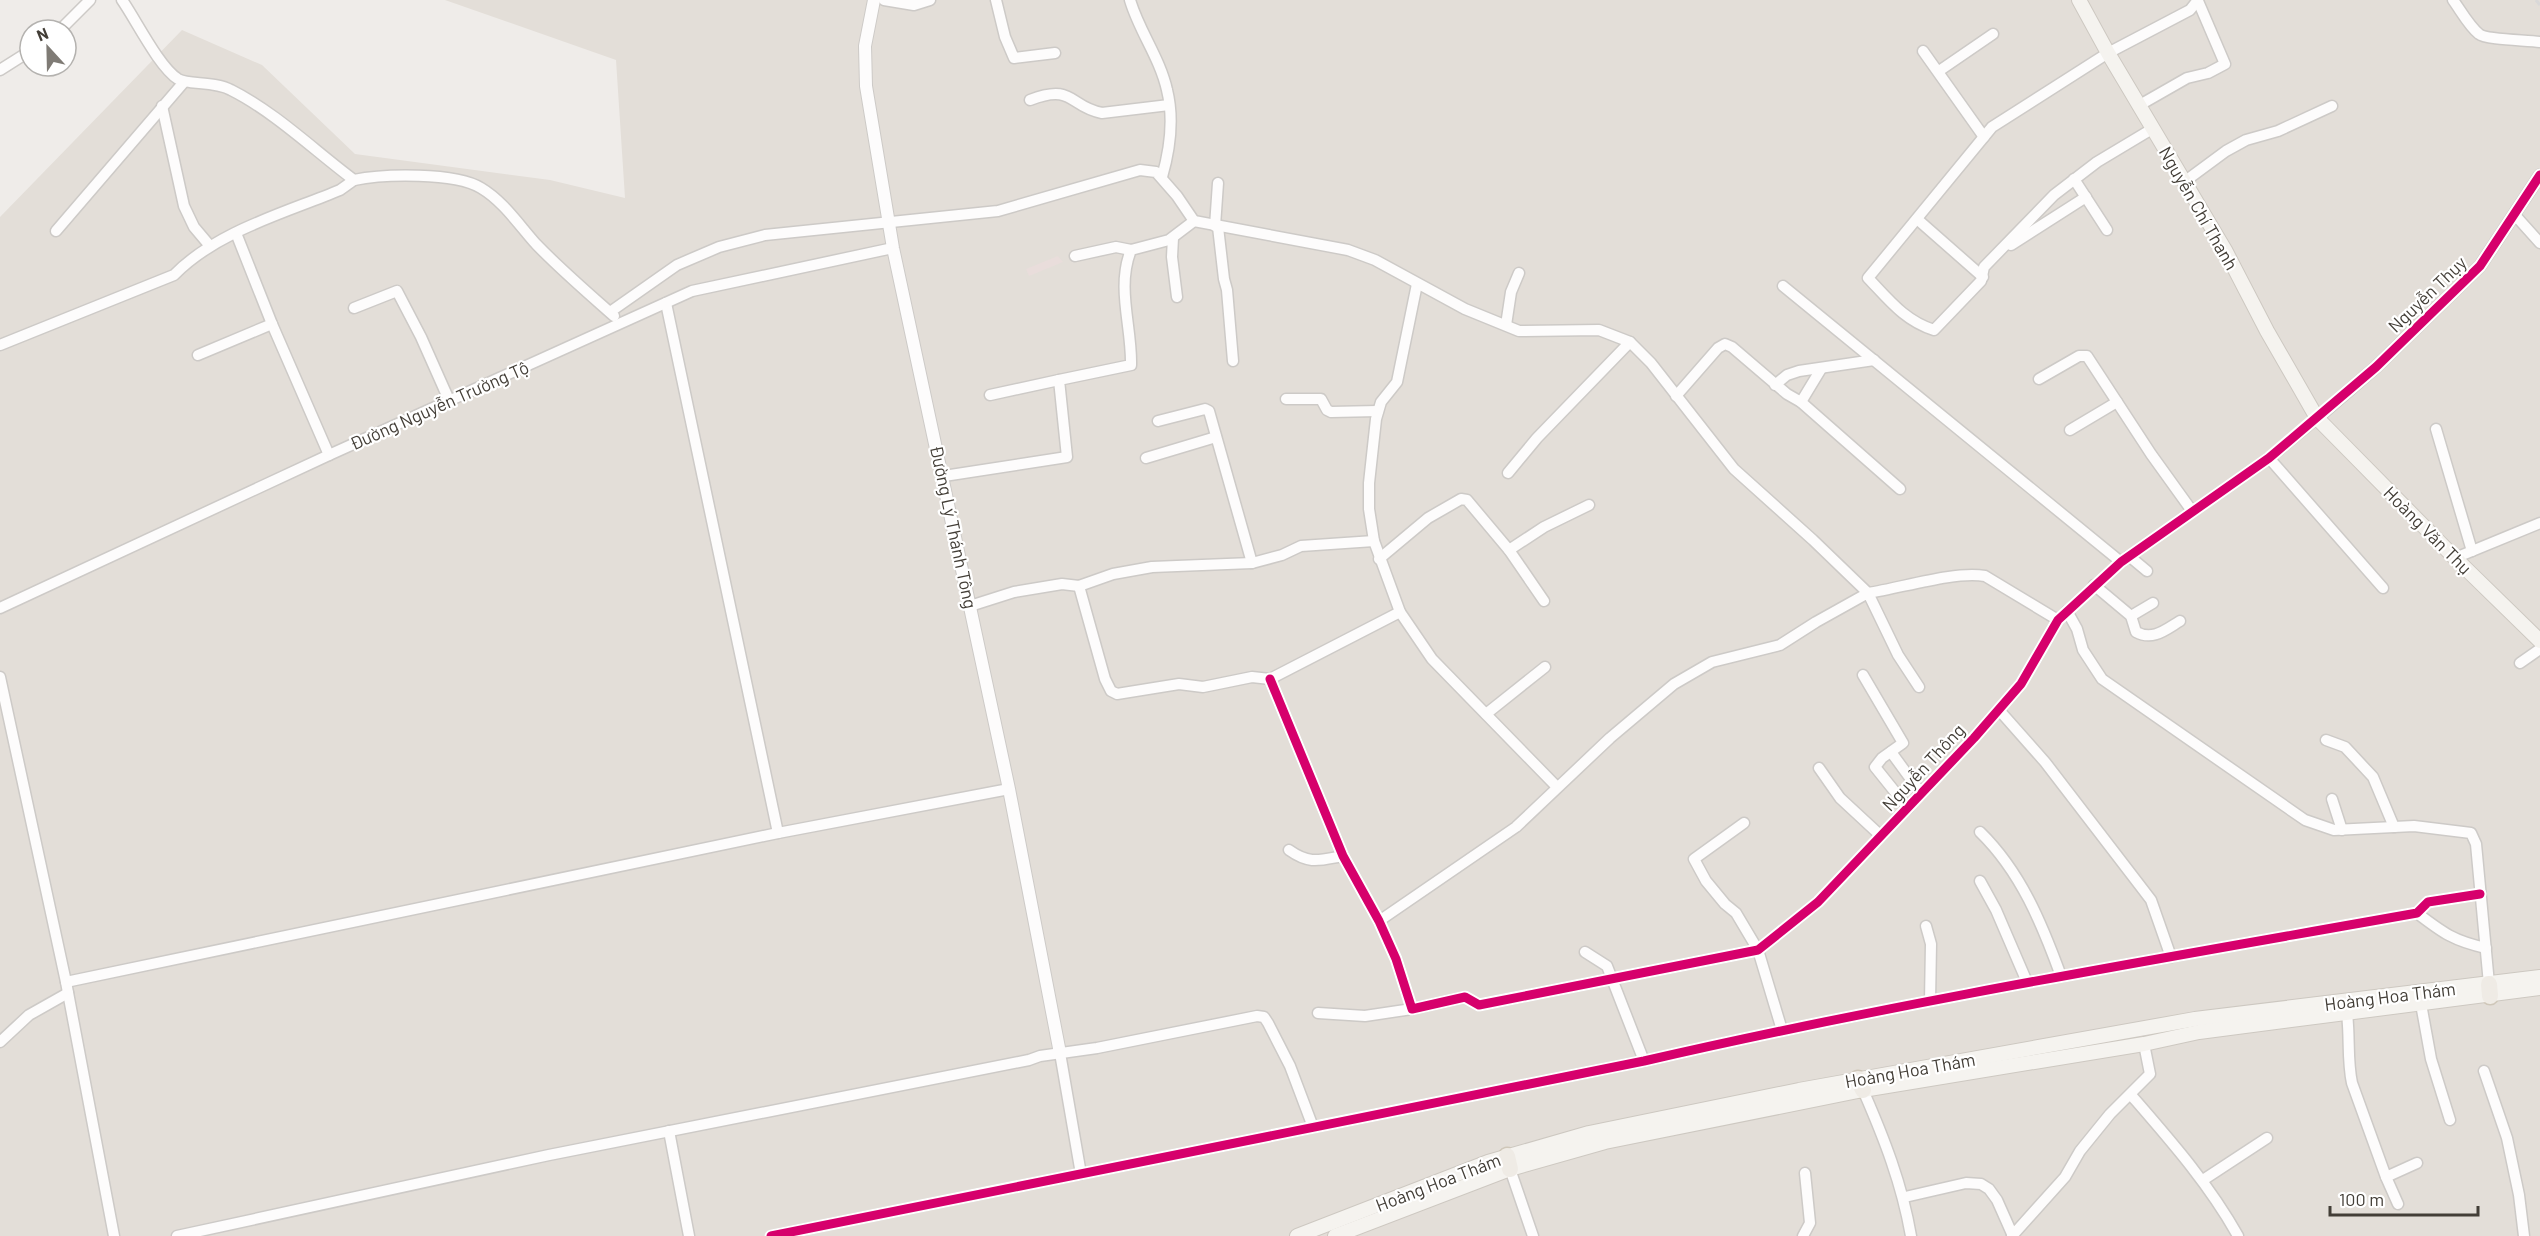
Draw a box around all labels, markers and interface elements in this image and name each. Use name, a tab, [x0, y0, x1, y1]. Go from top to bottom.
north arrow	[18, 18, 78, 78]
text: N	[34, 23, 51, 44]
street label: Nguyễn Chí Thanh	[2155, 142, 2243, 274]
street label: Nguyễn Thụy	[2383, 251, 2471, 337]
street label: Đường Nguyễn Trường Tộ	[346, 356, 532, 454]
street label: Đường Lý Thánh Tông	[926, 443, 982, 611]
street label: Hoàng Văn Thụ	[2379, 481, 2477, 579]
street label: Nguyễn Thông	[1877, 719, 1969, 815]
street label: Hoàng Hoa Thám	[2323, 977, 2457, 1015]
street label: Hoàng Hoa Thám	[1843, 1048, 1977, 1092]
street label: Hoàng Hoa Thám	[1372, 1148, 1504, 1216]
scale bar	[2330, 1179, 2478, 1217]
text: 100 m	[2339, 1188, 2384, 1210]

